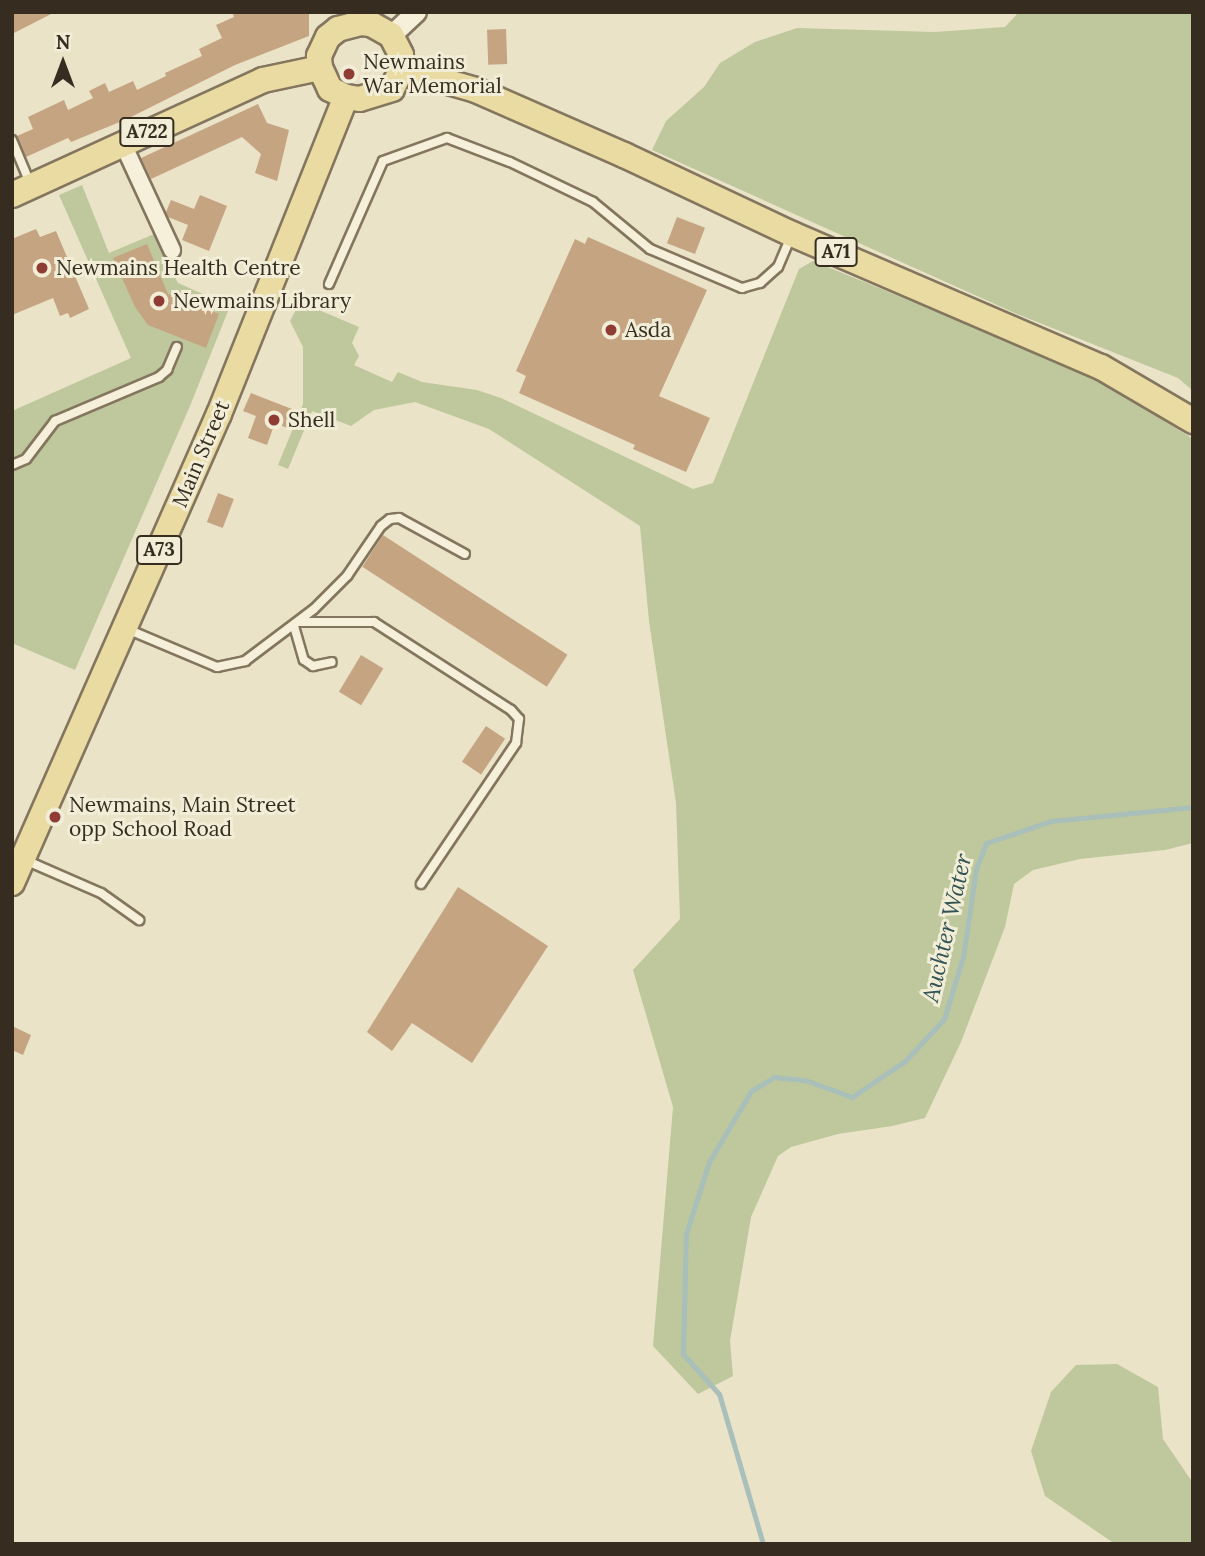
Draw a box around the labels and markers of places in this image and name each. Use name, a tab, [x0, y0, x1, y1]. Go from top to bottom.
place label: Newmains War Memorial	[363, 49, 502, 99]
marker: Newmains War Memorial	[341, 66, 357, 82]
place label: Newmains Health Centre	[56, 255, 301, 281]
marker: Newmains Health Centre	[34, 260, 50, 276]
place label: Newmains Library	[173, 288, 351, 314]
marker: Newmains Library	[151, 293, 167, 309]
place label: Asda	[625, 317, 671, 343]
marker: Asda	[603, 322, 619, 338]
place label: Shell	[288, 407, 335, 433]
marker: Shell	[266, 412, 282, 428]
place label: Newmains, Main Street opp School Road	[69, 792, 296, 842]
marker: Newmains, Main Street opp School Road	[47, 809, 63, 825]

